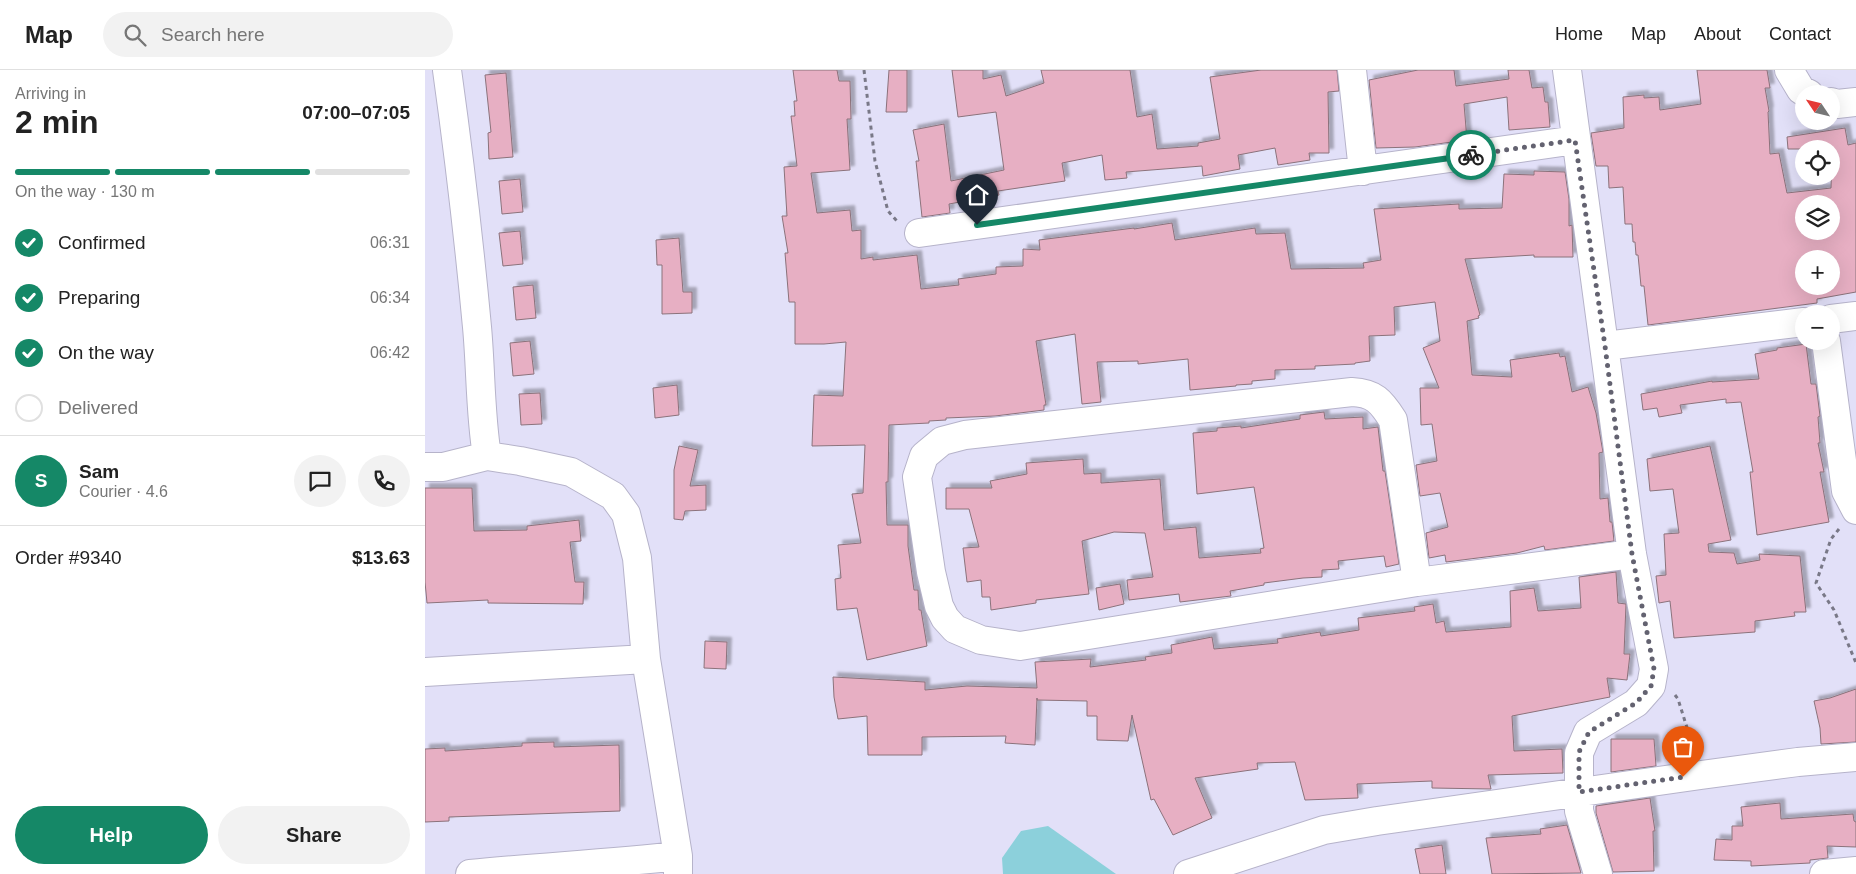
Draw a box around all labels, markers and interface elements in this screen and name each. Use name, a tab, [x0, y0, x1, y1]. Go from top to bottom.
search box	[103, 12, 453, 57]
text: Map	[25, 21, 73, 48]
icon: search	[121, 21, 149, 49]
text: Search here	[161, 24, 265, 45]
text: Home	[1555, 24, 1603, 44]
text: Map	[1631, 24, 1666, 44]
text: About	[1694, 24, 1741, 44]
text: Contact	[1769, 24, 1831, 44]
text: Arriving in	[15, 85, 86, 102]
north arrow	[1795, 85, 1840, 130]
map controls	[1795, 85, 1840, 350]
text: 07:00–07:05	[302, 102, 410, 123]
text: 2 min	[15, 104, 99, 140]
courier	[1446, 130, 1496, 180]
button: locate	[1795, 140, 1840, 185]
icon: bike	[1457, 141, 1485, 169]
pin	[956, 174, 998, 225]
icon: home	[963, 181, 991, 209]
text: On the way · 130 m	[15, 183, 155, 200]
button: layers	[1795, 195, 1840, 240]
icon: check	[15, 229, 43, 257]
text: Confirmed	[58, 232, 146, 253]
text: 06:31	[370, 234, 410, 251]
button: +	[1795, 250, 1840, 295]
icon: check	[15, 284, 43, 312]
text: Preparing	[58, 287, 140, 308]
text: 06:34	[370, 289, 410, 306]
button: −	[1795, 305, 1840, 350]
icon: check	[15, 339, 43, 367]
text: On the way	[58, 342, 154, 363]
text: 06:42	[370, 344, 410, 361]
text: Delivered	[58, 397, 138, 418]
button: chat	[294, 455, 346, 507]
button: phone	[358, 455, 410, 507]
text: Sam	[79, 461, 119, 482]
text: S	[35, 470, 47, 491]
text: Courier · 4.6	[79, 483, 168, 500]
text: Order #9340	[15, 547, 122, 568]
text: $13.63	[352, 547, 410, 568]
pin	[1662, 726, 1704, 777]
icon: bag	[1669, 733, 1697, 761]
button: Help	[15, 806, 208, 864]
button: Share	[218, 806, 410, 864]

